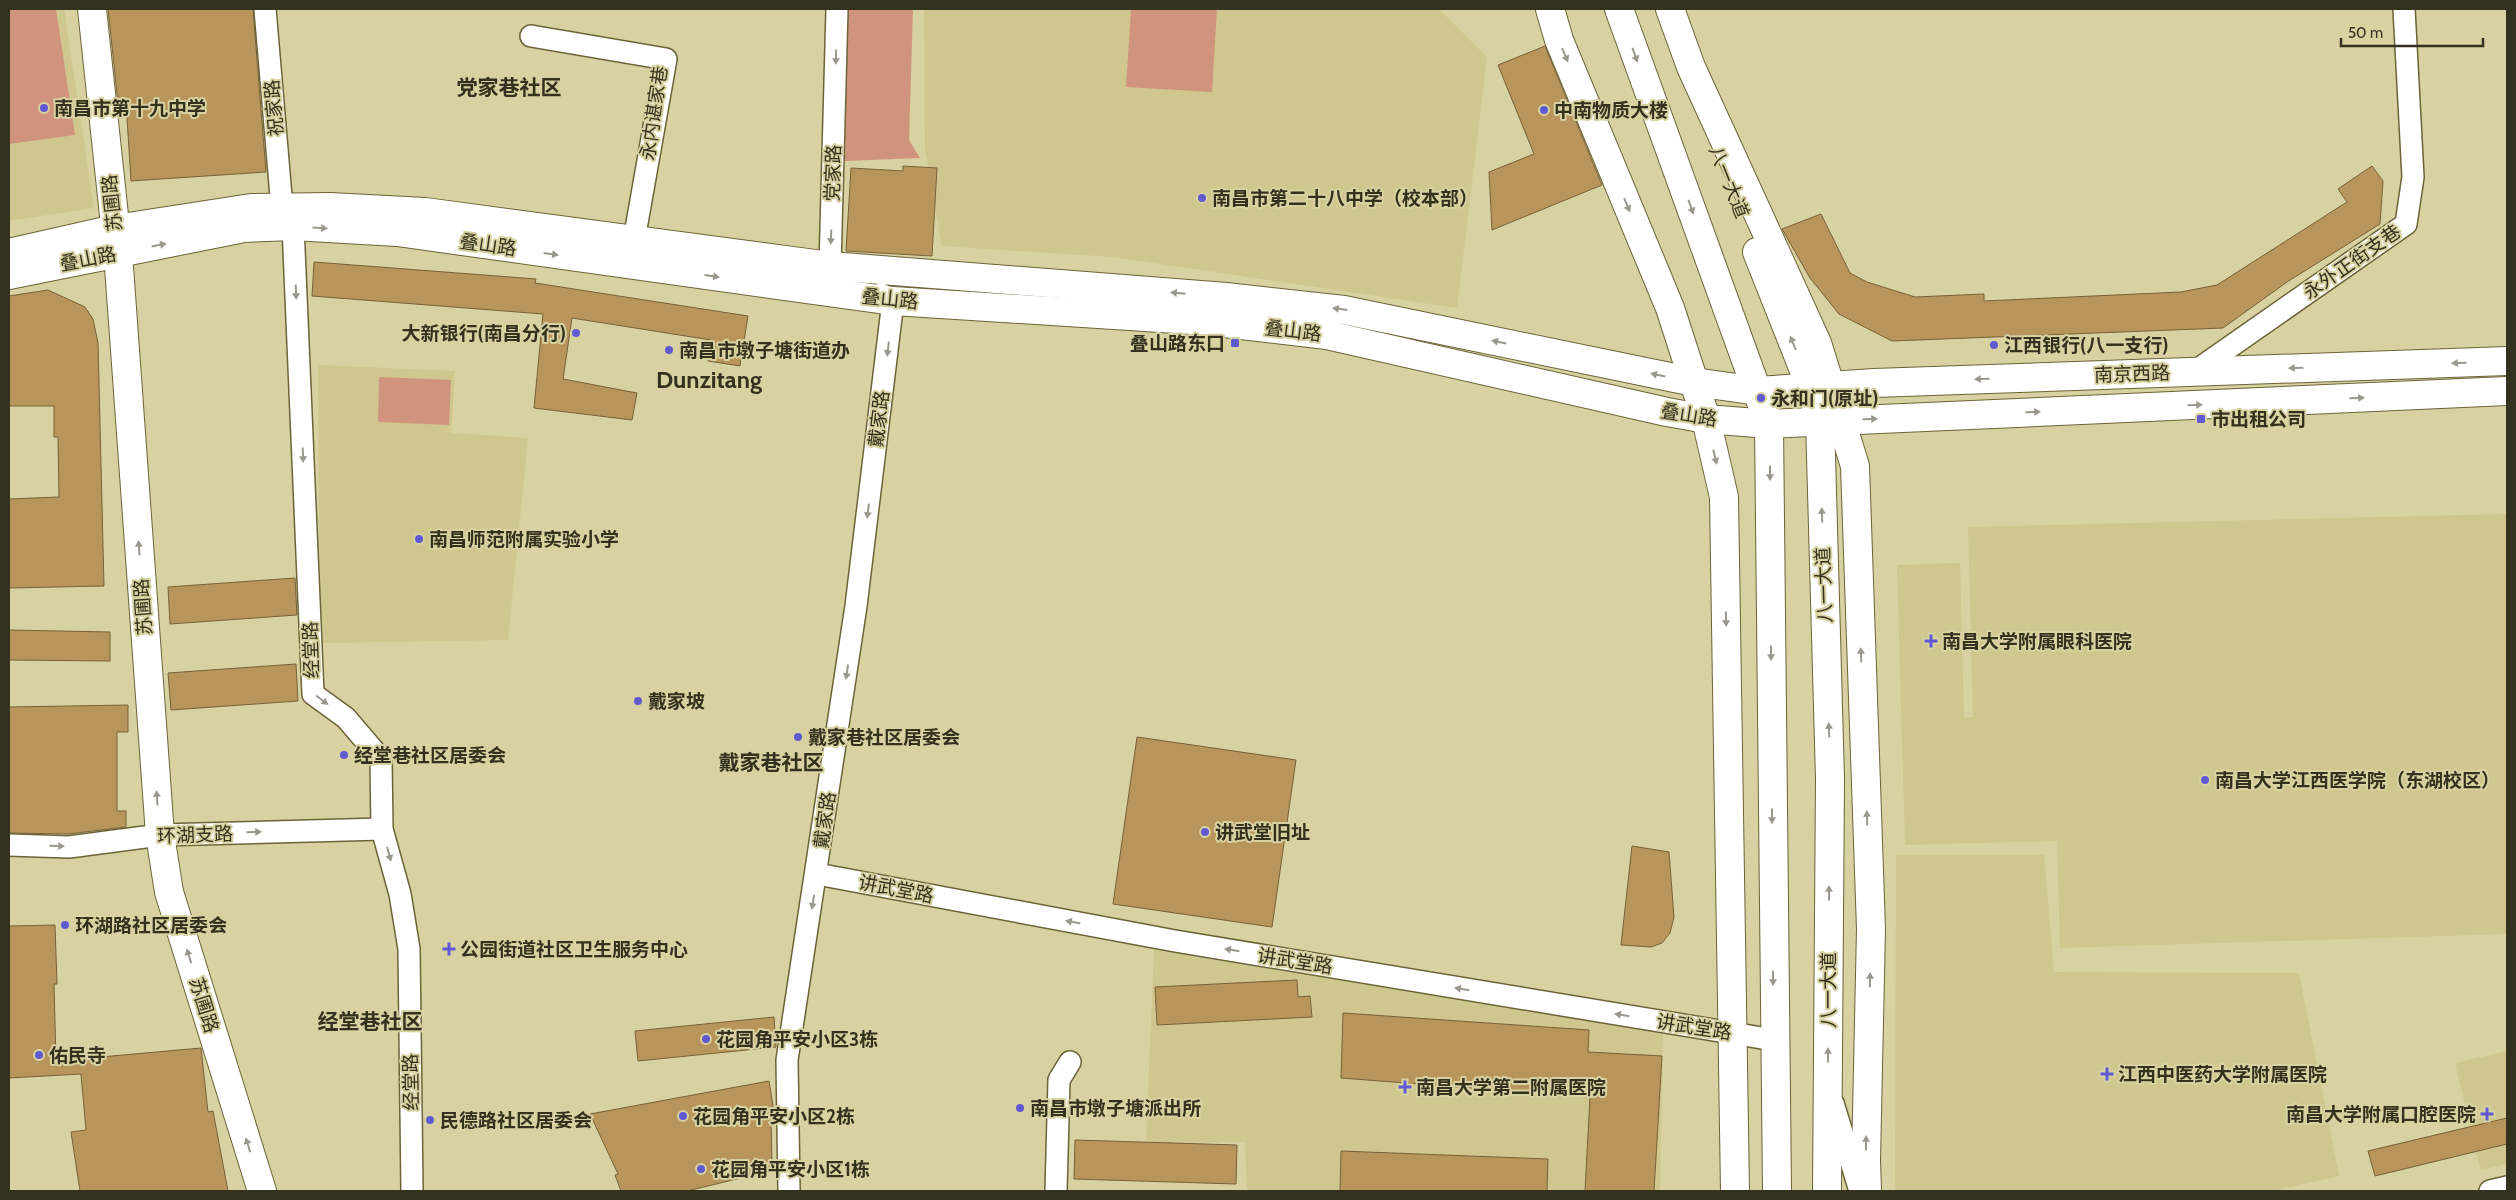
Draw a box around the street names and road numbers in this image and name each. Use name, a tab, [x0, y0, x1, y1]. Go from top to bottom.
street label: 永内谌家巷	[636, 64, 672, 162]
street label: 祝家路	[260, 79, 288, 137]
street label: 八一大道	[1704, 142, 1754, 222]
street label: 党家路	[821, 144, 845, 202]
street label: 苏圃路	[98, 173, 126, 233]
street label: 永外正街支巷	[2299, 220, 2405, 304]
street label: 叠山路	[458, 230, 518, 260]
street label: 叠山路	[58, 242, 118, 276]
street label: 叠山路	[860, 285, 920, 313]
street label: 叠山路	[1263, 316, 1323, 346]
street label: 南京西路	[2094, 361, 2170, 387]
street label: 戴家路	[864, 389, 894, 449]
street label: 叠山路	[1659, 399, 1719, 431]
street label: 八一大道	[1811, 547, 1837, 623]
street label: 苏圃路	[130, 578, 156, 636]
street label: 经堂路	[299, 621, 323, 679]
street label: 戴家路	[810, 790, 840, 850]
street label: 环湖支路	[157, 822, 233, 848]
street label: 讲武堂路	[856, 870, 936, 908]
street label: 讲武堂路	[1256, 944, 1334, 978]
street label: 八一大道	[1817, 952, 1840, 1028]
street label: 苏圃路	[185, 974, 223, 1036]
street label: 讲武堂路	[1655, 1010, 1733, 1044]
street label: 经堂路	[399, 1053, 423, 1111]

